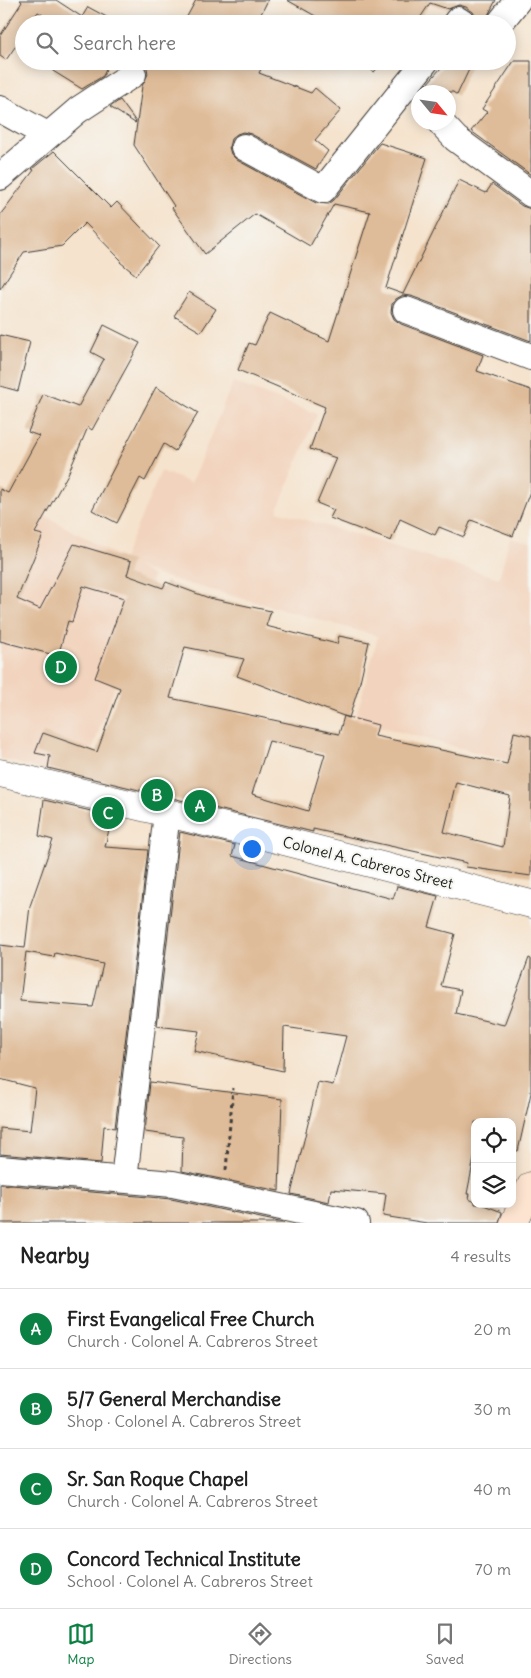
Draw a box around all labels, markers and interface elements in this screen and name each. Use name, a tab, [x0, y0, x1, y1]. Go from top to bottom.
search box	[15, 15, 516, 70]
icon: search	[33, 29, 61, 57]
text: Search here	[73, 31, 176, 55]
north arrow	[411, 85, 456, 130]
pin: D	[45, 648, 77, 686]
pin: B	[141, 776, 173, 814]
pin: A	[184, 787, 216, 825]
pin: C	[92, 794, 124, 832]
street label: Colonel A. Cabreros Street	[281, 832, 455, 893]
your location	[239, 836, 265, 862]
map controls	[471, 1118, 516, 1208]
button: locate	[471, 1118, 516, 1163]
button: layers	[471, 1163, 516, 1208]
text: Nearby	[20, 1242, 90, 1269]
text: 4 results	[450, 1246, 511, 1266]
text: First Evangelical Free Church	[67, 1307, 315, 1331]
text: A	[31, 1319, 41, 1339]
text: 20 m	[474, 1319, 511, 1339]
text: Church · Colonel A. Cabreros Street	[67, 1331, 318, 1351]
text: 5/7 General Merchandise	[67, 1387, 281, 1411]
text: B	[31, 1399, 41, 1419]
text: 30 m	[474, 1399, 511, 1419]
text: Shop · Colonel A. Cabreros Street	[67, 1411, 301, 1431]
text: Sr. San Roque Chapel	[67, 1467, 248, 1491]
text: C	[31, 1479, 41, 1499]
text: 40 m	[473, 1479, 511, 1499]
text: Church · Colonel A. Cabreros Street	[67, 1491, 318, 1511]
text: Concord Technical Institute	[67, 1547, 301, 1571]
text: D	[30, 1559, 42, 1579]
text: 70 m	[475, 1559, 511, 1579]
text: School · Colonel A. Cabreros Street	[67, 1571, 313, 1591]
tab: Map	[67, 1620, 95, 1668]
tab: Directions	[229, 1620, 292, 1668]
tab: Saved	[426, 1620, 464, 1668]

